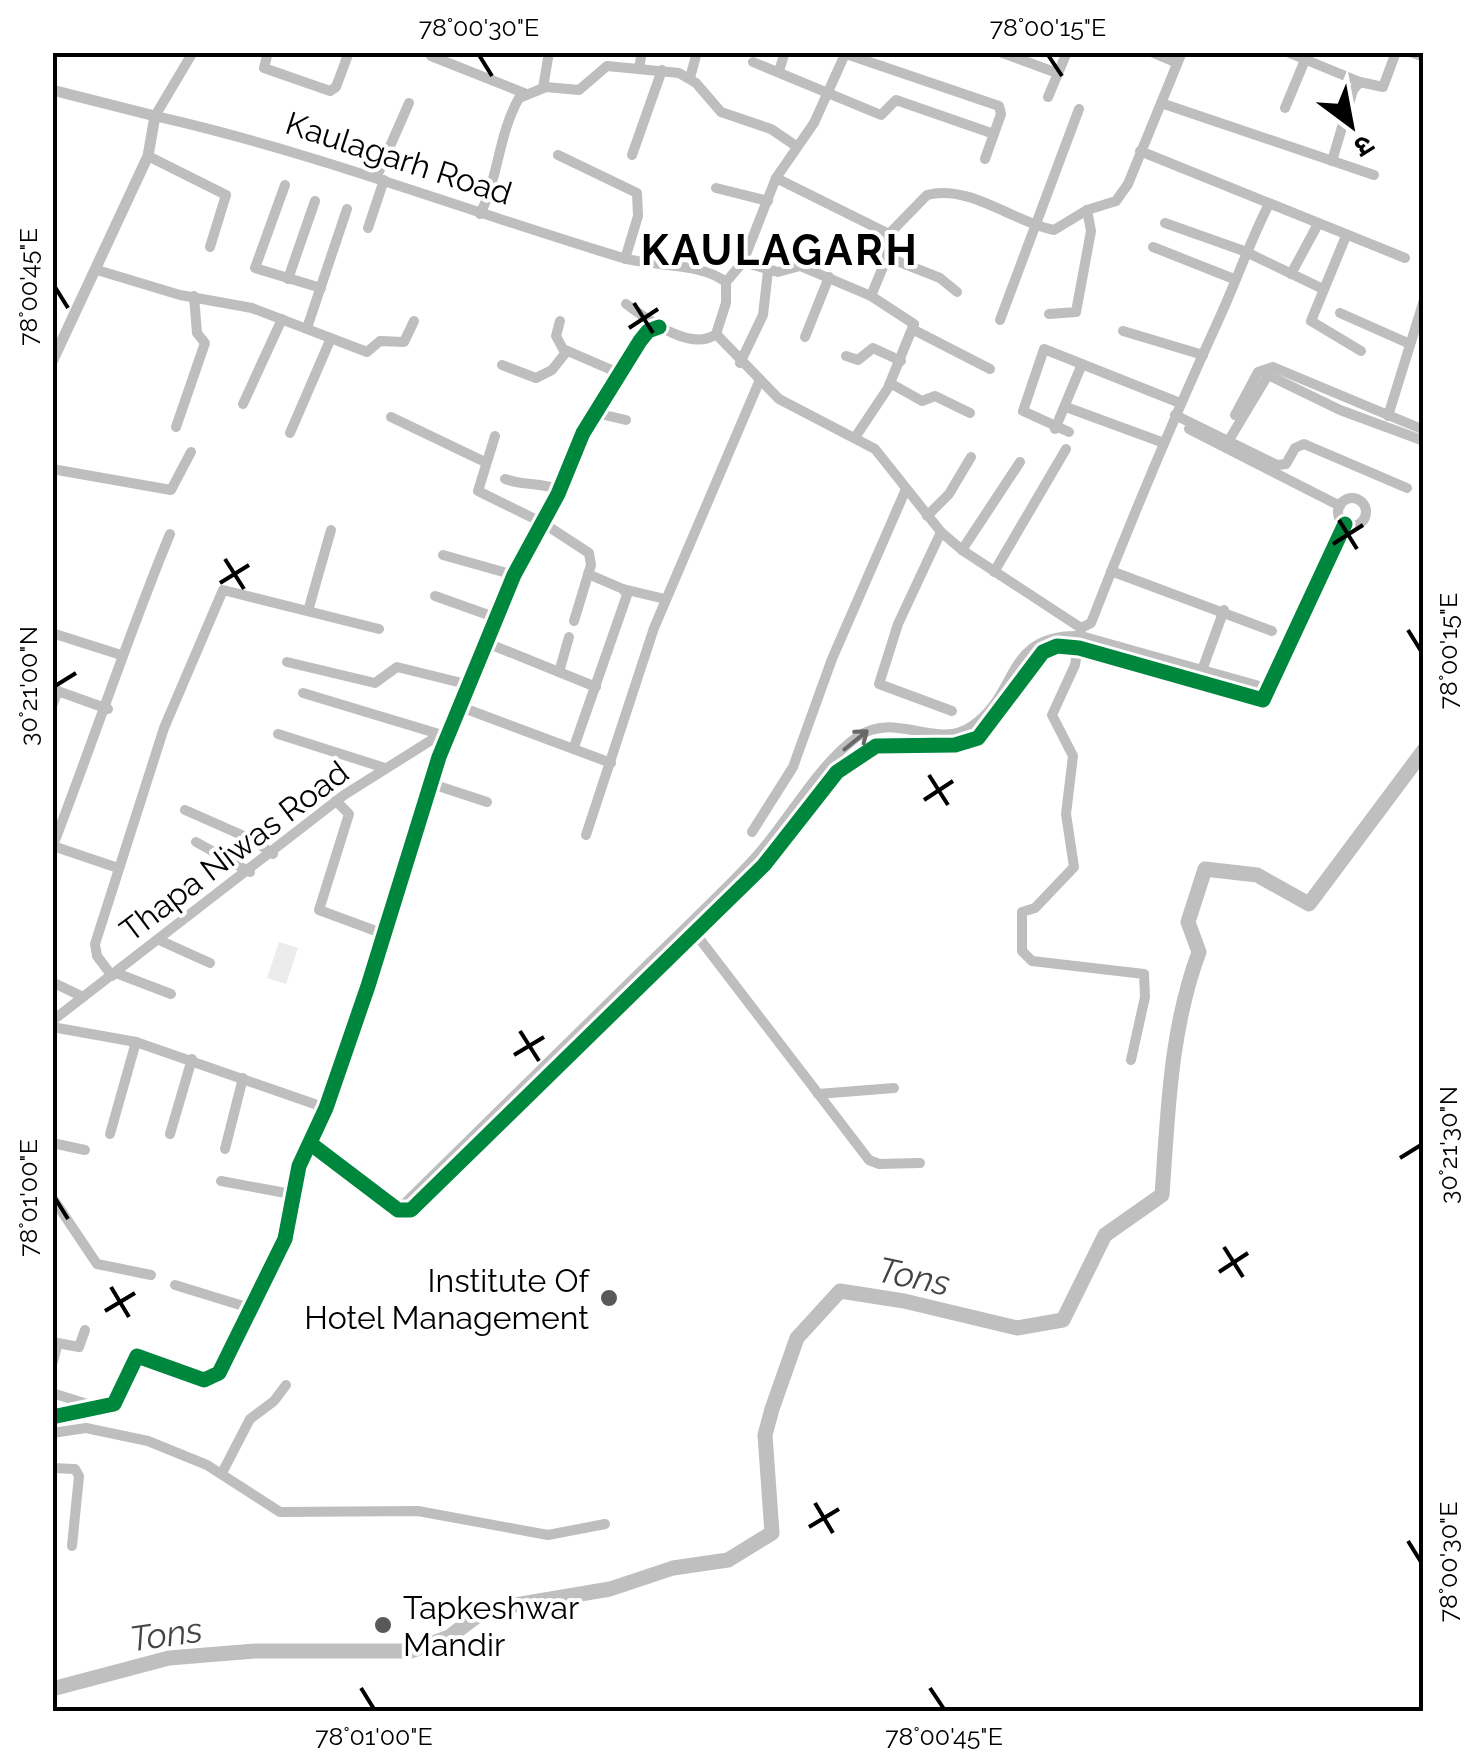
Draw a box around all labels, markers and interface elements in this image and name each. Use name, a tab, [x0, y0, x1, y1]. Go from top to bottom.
text: 78°00'30"E	[419, 12, 539, 42]
text: 78°00'15"E	[990, 12, 1106, 42]
north arrow	[1301, 75, 1401, 175]
street label: Kaulagarh Road	[281, 104, 517, 212]
text: उ	[1348, 127, 1380, 164]
district label: KAULAGARH	[641, 226, 919, 275]
text: 78°00'45"E	[13, 228, 43, 346]
text: 78°00'15"E	[1433, 593, 1463, 709]
text: 30°21'00"N	[13, 626, 43, 746]
one-way arrow	[842, 729, 868, 751]
street label: Thapa Niwas Road	[113, 753, 355, 949]
text: 30°21'30"N	[1433, 1086, 1463, 1204]
text: 78°01'00"E	[13, 1139, 43, 1257]
water label: Tons	[874, 1248, 954, 1304]
place label: Institute Of Hotel Management	[304, 1262, 590, 1336]
marker: Institute Of Hotel Management	[598, 1287, 620, 1309]
text: 78°00'30"E	[1433, 1502, 1463, 1622]
place label: Tapkeshwar Mandir	[403, 1589, 579, 1663]
water label: Tons	[127, 1609, 205, 1659]
marker: Tapkeshwar Mandir	[372, 1614, 394, 1636]
text: 78°01'00"E	[315, 1721, 433, 1751]
text: 78°00'45"E	[885, 1721, 1003, 1751]

